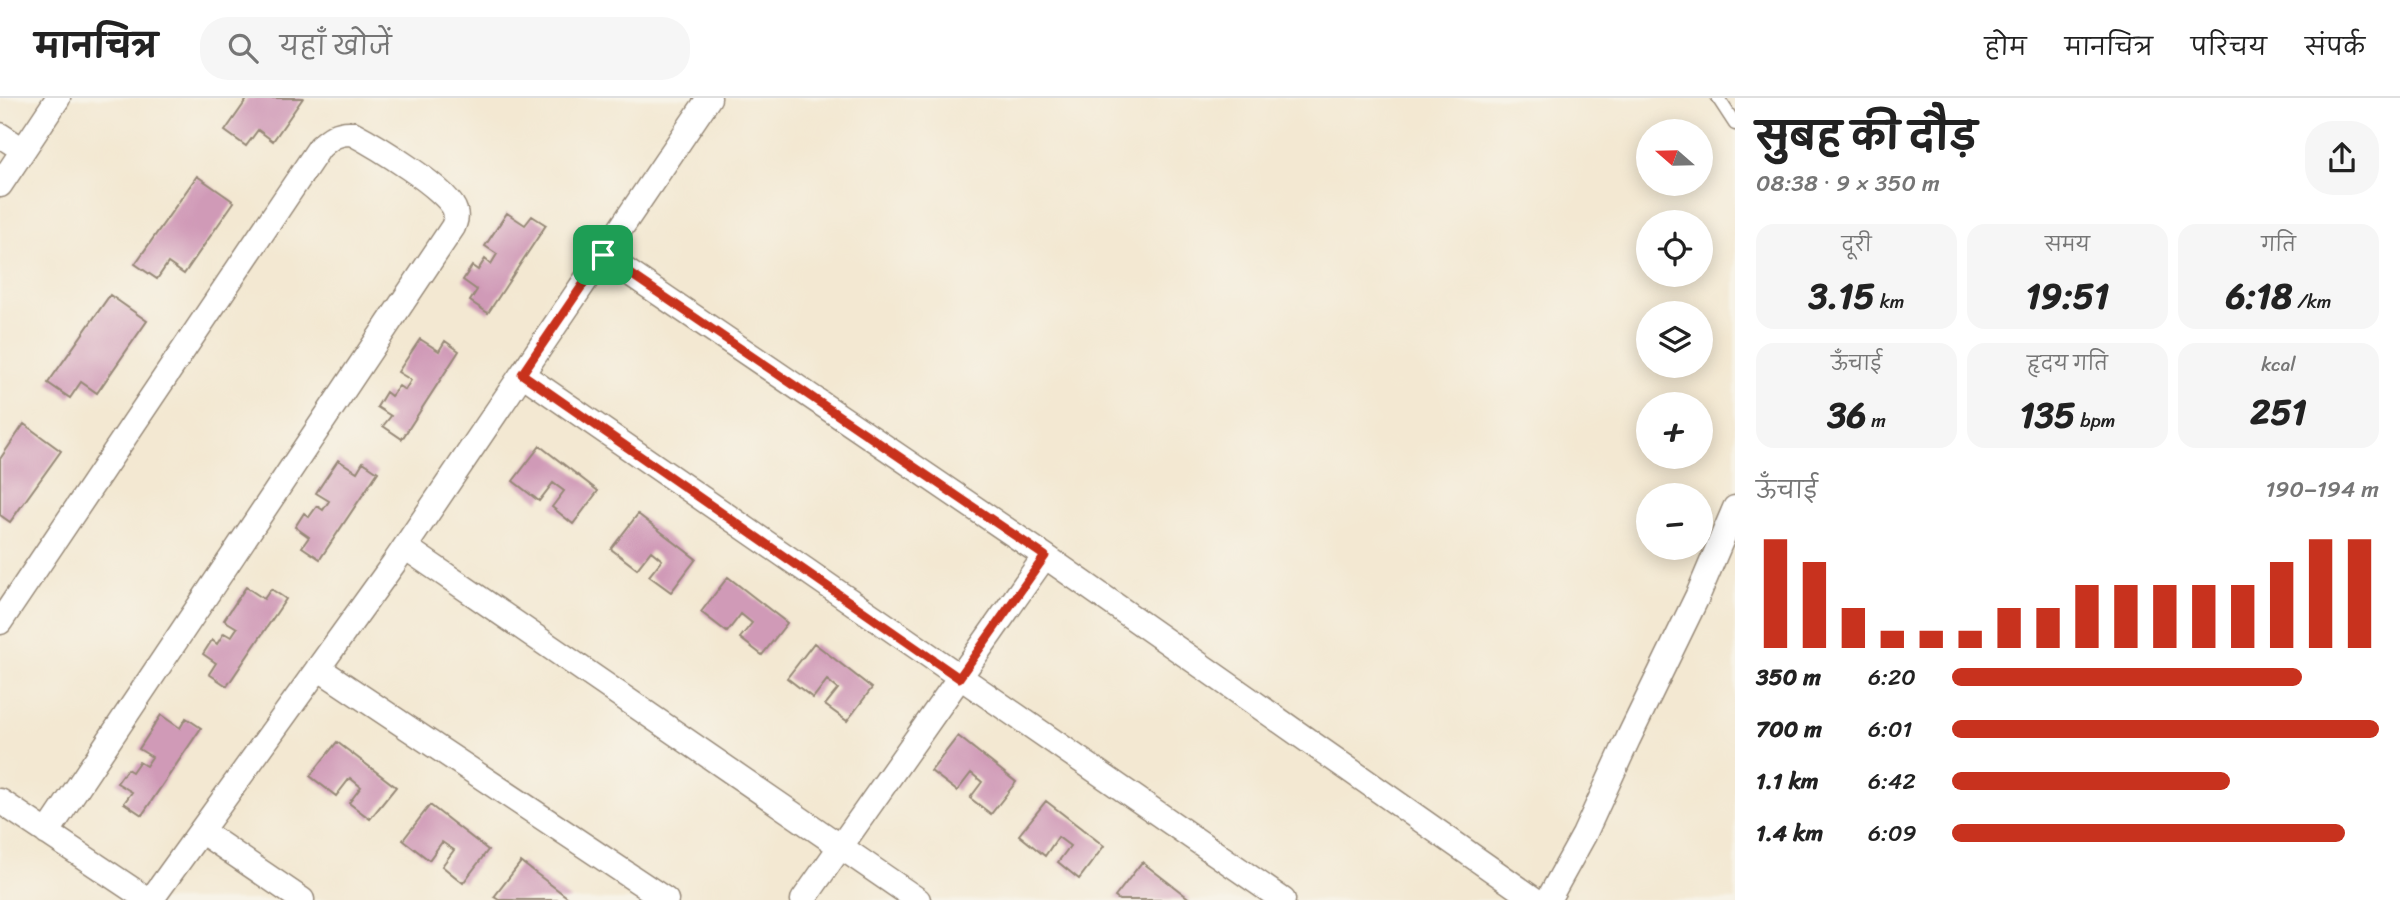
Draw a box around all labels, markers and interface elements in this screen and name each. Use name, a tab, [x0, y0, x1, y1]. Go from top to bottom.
text: मानचित्र	[35, 17, 158, 75]
search box	[200, 17, 690, 80]
text: यहाँ खोजें	[280, 23, 392, 69]
text: होम	[1984, 26, 2027, 68]
text: मानचित्र	[2065, 26, 2153, 68]
text: परिचय	[2191, 26, 2267, 68]
text: संपर्क	[2305, 26, 2365, 68]
icon: search	[224, 29, 262, 67]
text: सुबह की दौड़	[1756, 103, 1977, 170]
north arrow	[1636, 119, 1713, 196]
map controls	[1636, 119, 1713, 560]
button: share	[2305, 121, 2379, 195]
text: 08:38 · 9 × 350 m	[1756, 163, 1940, 204]
button: locate	[1636, 210, 1713, 287]
pin	[573, 225, 633, 285]
text: दूरी	[1842, 228, 1871, 261]
text: समय	[2045, 228, 2090, 261]
text: गति	[2261, 228, 2296, 261]
icon: arrive	[584, 236, 622, 274]
text: 3.15	[1809, 265, 1875, 327]
text: 19:51	[2026, 265, 2109, 327]
text: 6:18	[2226, 265, 2292, 327]
text: km	[1875, 285, 1904, 318]
text: /km	[2292, 285, 2331, 318]
button: layers	[1636, 301, 1713, 378]
text: ऊँचाई	[1831, 347, 1882, 380]
text: हृदय गति	[2027, 347, 2108, 380]
text: kcal	[2261, 348, 2296, 381]
text: 251	[2250, 381, 2307, 443]
text: 36	[1827, 384, 1866, 446]
text: 135	[2020, 384, 2075, 446]
button: +	[1636, 392, 1713, 469]
text: m	[1866, 404, 1886, 437]
text: bpm	[2075, 404, 2115, 437]
text: 190–194 m	[2265, 469, 2379, 510]
text: ऊँचाई	[1756, 470, 1818, 511]
button: −	[1636, 483, 1713, 560]
text: 350 m	[1756, 657, 1821, 698]
text: 6:20	[1868, 657, 1916, 698]
text: 700 m	[1756, 709, 1822, 750]
text: 6:01	[1868, 709, 1912, 750]
text: 1.1 km	[1756, 761, 1819, 802]
text: 6:42	[1868, 761, 1916, 802]
text: 1.4 km	[1756, 813, 1823, 854]
text: 6:09	[1868, 813, 1917, 854]

